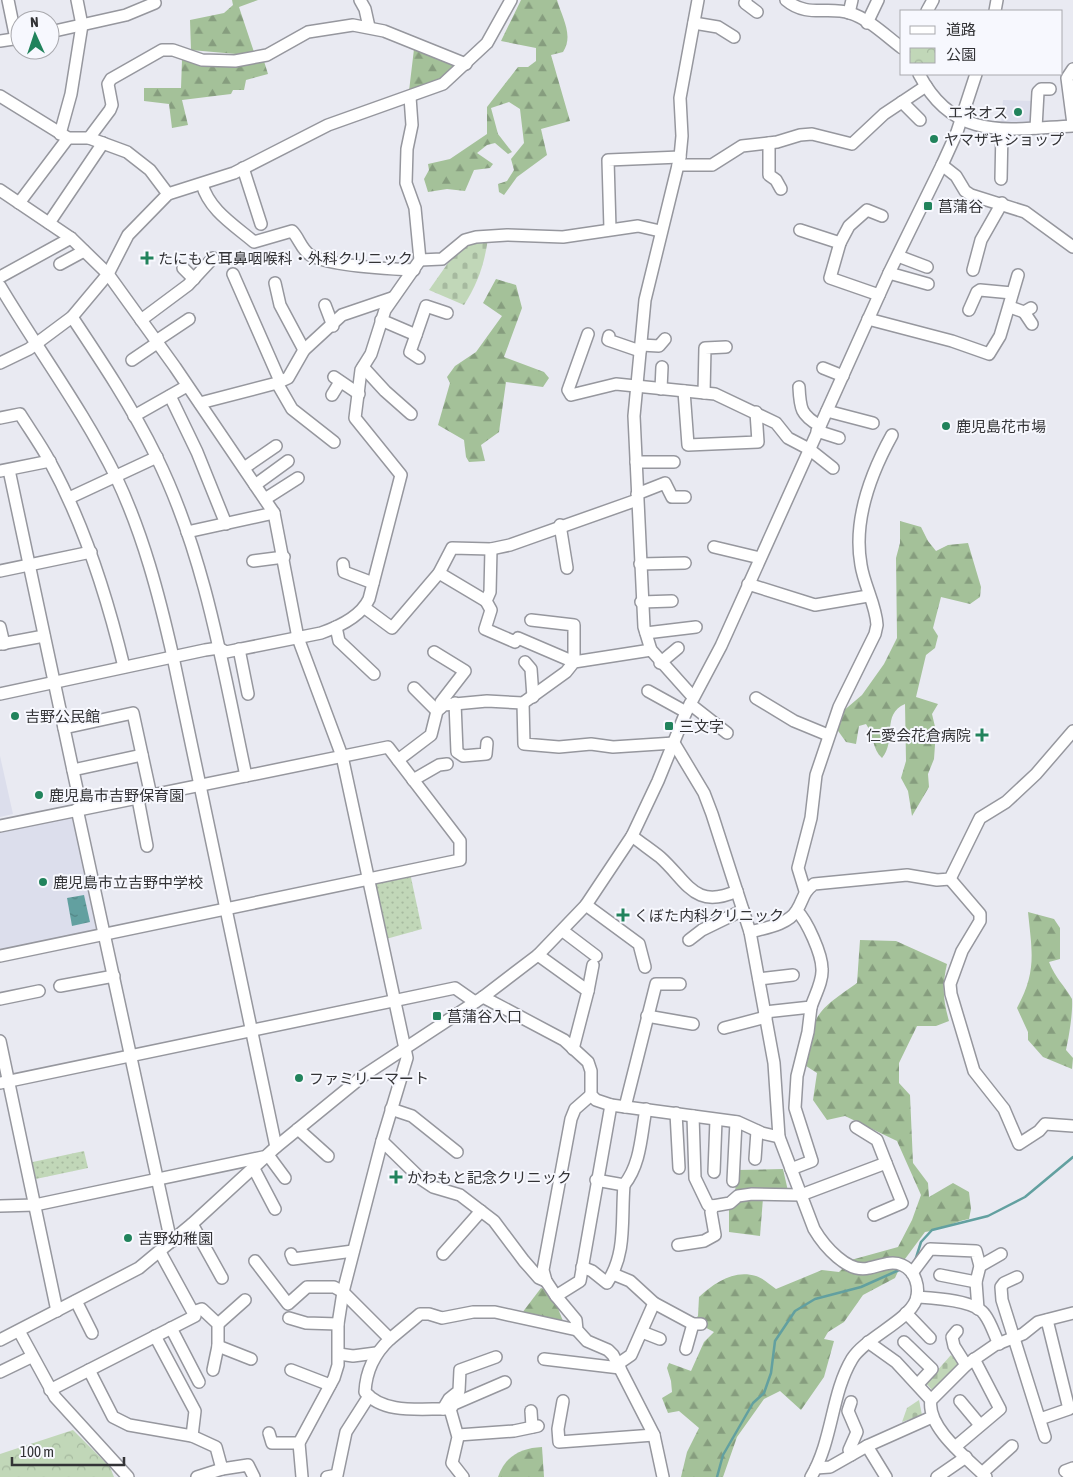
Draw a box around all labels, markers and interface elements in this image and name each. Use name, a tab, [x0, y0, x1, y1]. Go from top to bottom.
north arrow	[10, 10, 60, 60]
legend	[900, 10, 1063, 75]
text: N	[30, 14, 39, 30]
text: 道路	[946, 21, 976, 38]
text: 公園	[946, 46, 976, 63]
place label: エネオス	[948, 104, 1008, 121]
marker: エネオス	[1012, 106, 1024, 118]
place label: ヤマザキショップ	[944, 131, 1064, 148]
marker: ヤマザキショップ	[928, 133, 940, 145]
place label: 菖蒲谷	[938, 198, 983, 215]
marker: 菖蒲谷	[922, 200, 934, 212]
place label: たにもと耳鼻咽喉科・外科クリニック	[158, 250, 413, 267]
marker: たにもと耳鼻咽喉科・外科クリニック	[140, 251, 154, 265]
place label: 鹿児島花市場	[956, 418, 1046, 435]
marker: 鹿児島花市場	[940, 420, 952, 432]
place label: 吉野公民館	[25, 708, 100, 725]
marker: 吉野公民館	[9, 710, 21, 722]
place label: 三文字	[679, 718, 724, 735]
marker: 三文字	[663, 720, 675, 732]
place label: 仁愛会花倉病院	[866, 727, 971, 744]
marker: 仁愛会花倉病院	[975, 728, 989, 742]
place label: 鹿児島市吉野保育園	[49, 787, 184, 804]
marker: 鹿児島市吉野保育園	[33, 789, 45, 801]
place label: 鹿児島市立吉野中学校	[53, 874, 203, 891]
marker: 鹿児島市立吉野中学校	[37, 876, 49, 888]
place label: くぼた内科クリニック	[634, 907, 784, 924]
marker: くぼた内科クリニック	[616, 908, 630, 922]
place label: 菖蒲谷入口	[447, 1008, 522, 1025]
marker: 菖蒲谷入口	[431, 1010, 443, 1022]
place label: ファミリーマート	[309, 1070, 429, 1087]
marker: ファミリーマート	[293, 1072, 305, 1084]
place label: かわもと記念クリニック	[407, 1169, 572, 1186]
marker: かわもと記念クリニック	[389, 1170, 403, 1184]
place label: 吉野幼稚園	[138, 1230, 213, 1247]
marker: 吉野幼稚園	[122, 1232, 134, 1244]
scale bar	[12, 1434, 125, 1466]
text: 100 m	[20, 1443, 54, 1460]

